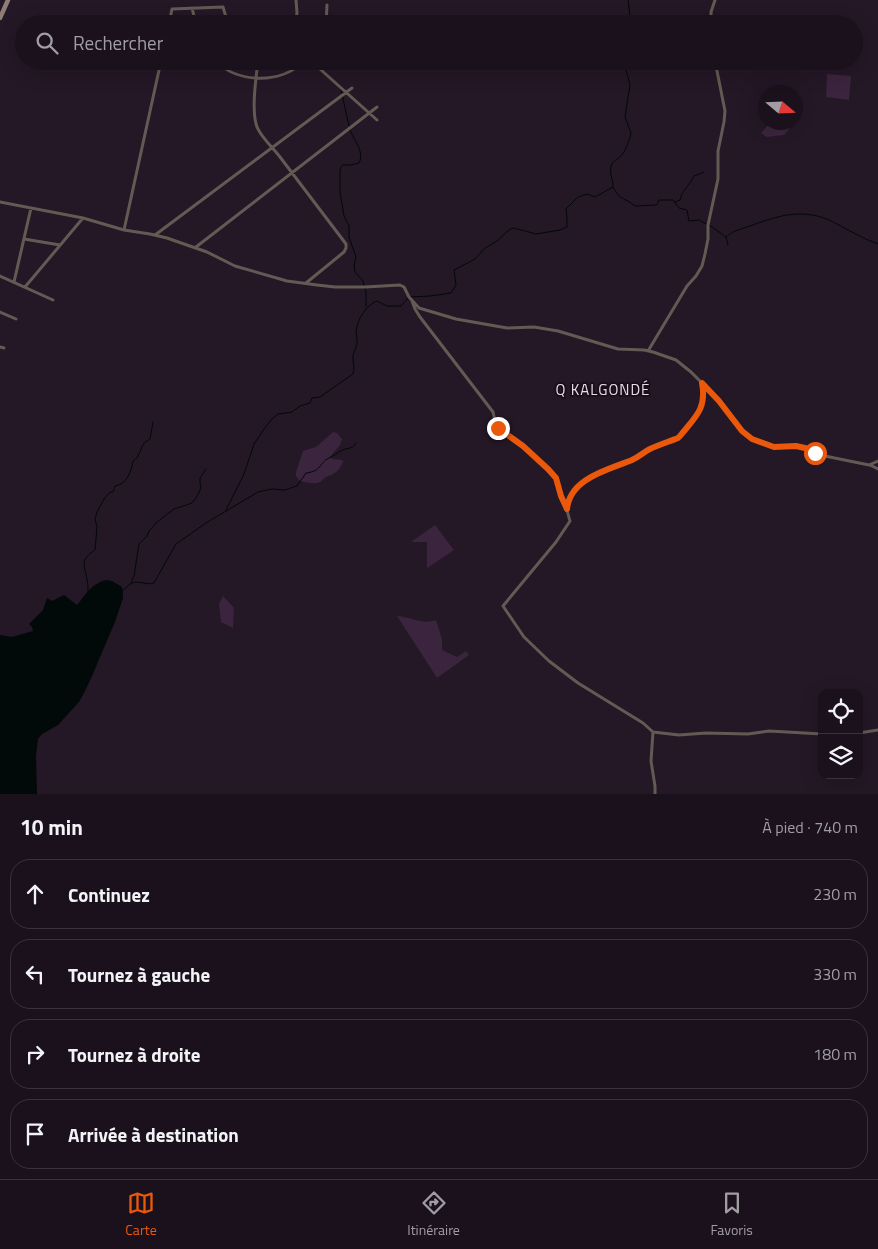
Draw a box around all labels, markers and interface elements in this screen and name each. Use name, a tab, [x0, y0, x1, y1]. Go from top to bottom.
search box	[15, 15, 863, 70]
text: Rechercher	[73, 28, 163, 57]
icon: search	[33, 29, 61, 57]
north arrow	[758, 85, 803, 130]
district label: Q KALGONDÉ	[556, 378, 650, 401]
route end	[487, 417, 510, 440]
route start	[804, 442, 827, 465]
map controls	[818, 689, 863, 779]
button: locate	[818, 689, 863, 734]
button: layers	[818, 734, 863, 779]
text: 10 min	[20, 811, 83, 843]
text: À pied · 740 m	[762, 815, 858, 839]
icon: ahead	[21, 880, 49, 908]
text: Continuez	[68, 880, 150, 909]
text: 230 m	[813, 882, 857, 906]
icon: left	[21, 960, 49, 988]
text: Tournez à gauche	[68, 960, 210, 989]
text: 330 m	[813, 962, 857, 986]
icon: right	[21, 1040, 49, 1068]
text: Tournez à droite	[68, 1040, 200, 1069]
text: 180 m	[813, 1042, 857, 1066]
icon: arrive	[21, 1120, 49, 1148]
text: Arrivée à destination	[68, 1120, 239, 1149]
tab: Carte	[125, 1189, 157, 1240]
tab: Itinéraire	[407, 1189, 460, 1240]
tab: Favoris	[710, 1189, 753, 1240]

